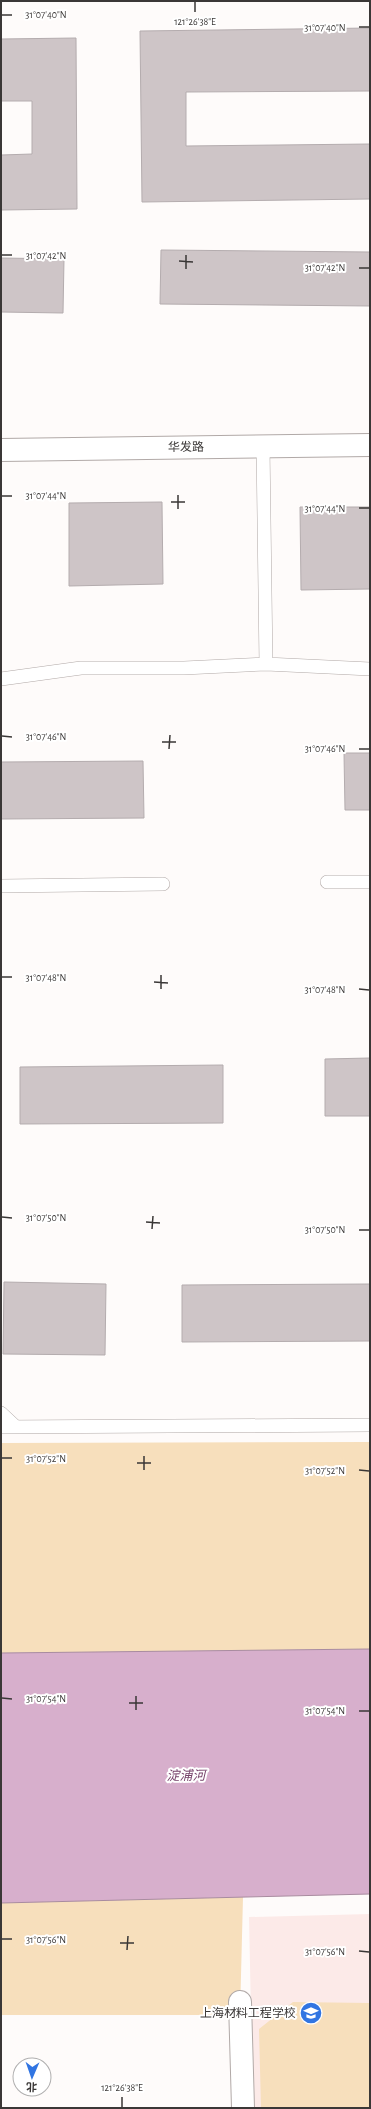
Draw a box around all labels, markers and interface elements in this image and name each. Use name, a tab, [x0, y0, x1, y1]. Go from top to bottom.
text: 31°07'40"N	[25, 10, 67, 20]
text: 121°26'38"E	[174, 17, 216, 27]
text: 31°07'40"N	[304, 23, 346, 33]
text: 31°07'42"N	[26, 251, 66, 261]
text: 31°07'42"N	[305, 263, 345, 273]
street label: 华发路	[168, 440, 204, 453]
text: 31°07'44"N	[26, 491, 66, 501]
text: 31°07'44"N	[305, 504, 345, 514]
text: 31°07'46"N	[26, 732, 66, 742]
text: 31°07'46"N	[305, 744, 345, 754]
text: 31°07'48"N	[26, 973, 66, 983]
text: 31°07'48"N	[305, 985, 345, 995]
text: 31°07'50"N	[26, 1213, 66, 1223]
text: 31°07'50"N	[305, 1225, 345, 1235]
text: 31°07'52"N	[26, 1454, 66, 1464]
text: 31°07'52"N	[305, 1466, 345, 1476]
text: 31°07'54"N	[26, 1694, 66, 1704]
text: 31°07'54"N	[305, 1706, 345, 1716]
water label: 淀浦河	[166, 1769, 209, 1783]
text: 31°07'56"N	[26, 1935, 66, 1945]
text: 31°07'56"N	[305, 1947, 345, 1957]
school or university icon: 上海材料工程学校	[298, 2000, 324, 2026]
place label: 上海材料工程学校	[200, 2006, 296, 2019]
north arrow	[12, 2057, 52, 2097]
text: 北	[26, 2081, 37, 2092]
text: 121°26'38"E	[101, 2083, 143, 2093]

